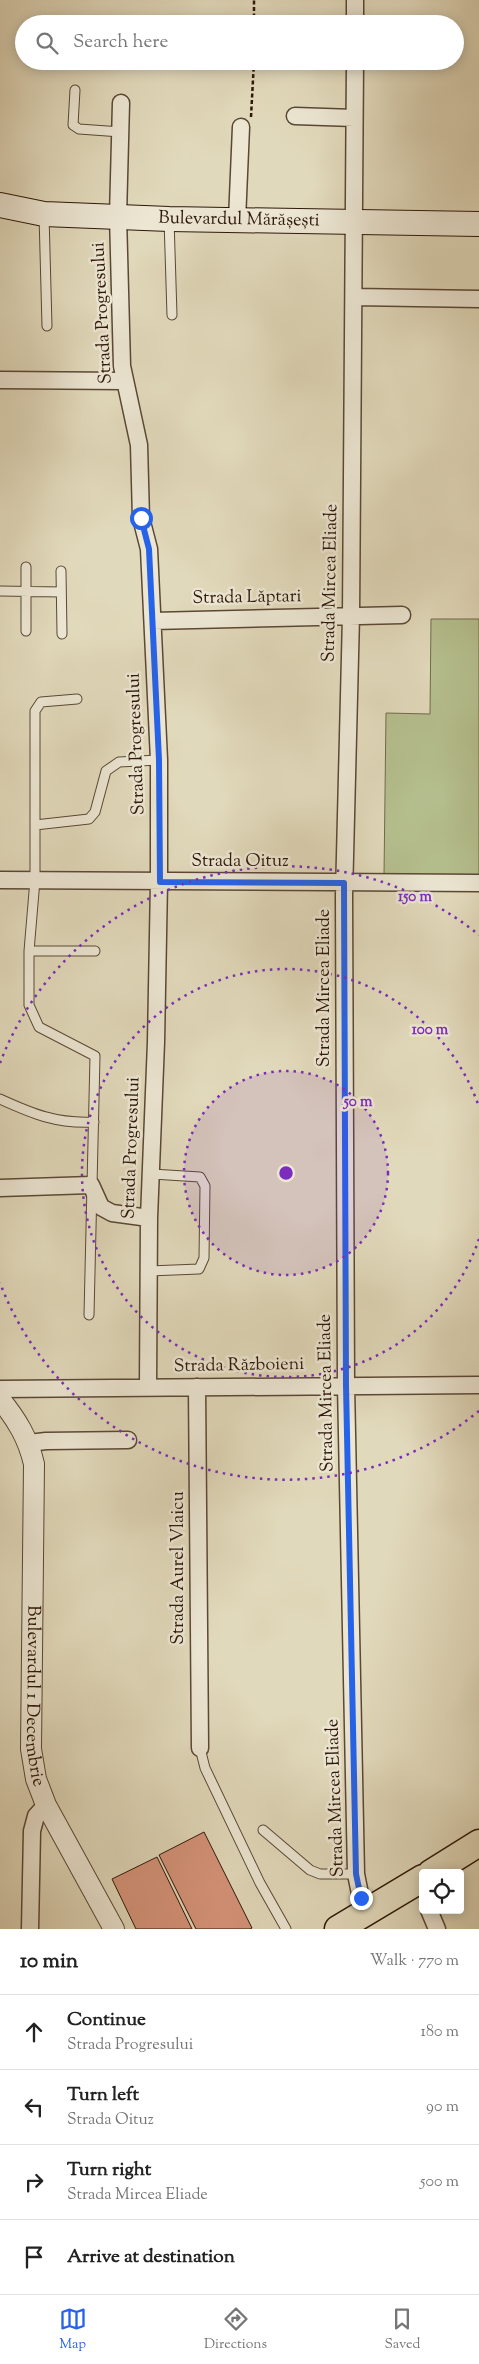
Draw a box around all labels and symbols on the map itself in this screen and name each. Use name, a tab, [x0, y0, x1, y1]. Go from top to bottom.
street label: Bulevardul Mărășești	[158, 206, 320, 234]
street label: Strada Progresului	[86, 241, 120, 385]
street label: Strada Mircea Eliade	[317, 504, 345, 662]
route start	[130, 507, 153, 530]
street label: Strada Lăptari	[192, 584, 302, 612]
street label: Strada Progresului	[122, 673, 152, 815]
street label: Strada Oituz	[191, 849, 289, 875]
text: 150 m	[398, 887, 432, 908]
street label: Strada Mircea Eliade	[312, 909, 338, 1067]
text: 100 m	[412, 1020, 449, 1041]
street label: Strada Progresului	[117, 1077, 147, 1219]
text: 50 m	[343, 1092, 373, 1113]
centre of rings	[277, 1164, 295, 1182]
street label: Strada Mircea Eliade	[313, 1314, 341, 1472]
street label: Strada Războieni	[173, 1352, 305, 1380]
street label: Strada Aurel Vlaicu	[166, 1491, 192, 1645]
street label: Bulevardul 1 Decembrie	[17, 1605, 51, 1791]
street label: Strada Mircea Eliade	[320, 1718, 352, 1878]
route end	[350, 1887, 373, 1910]

